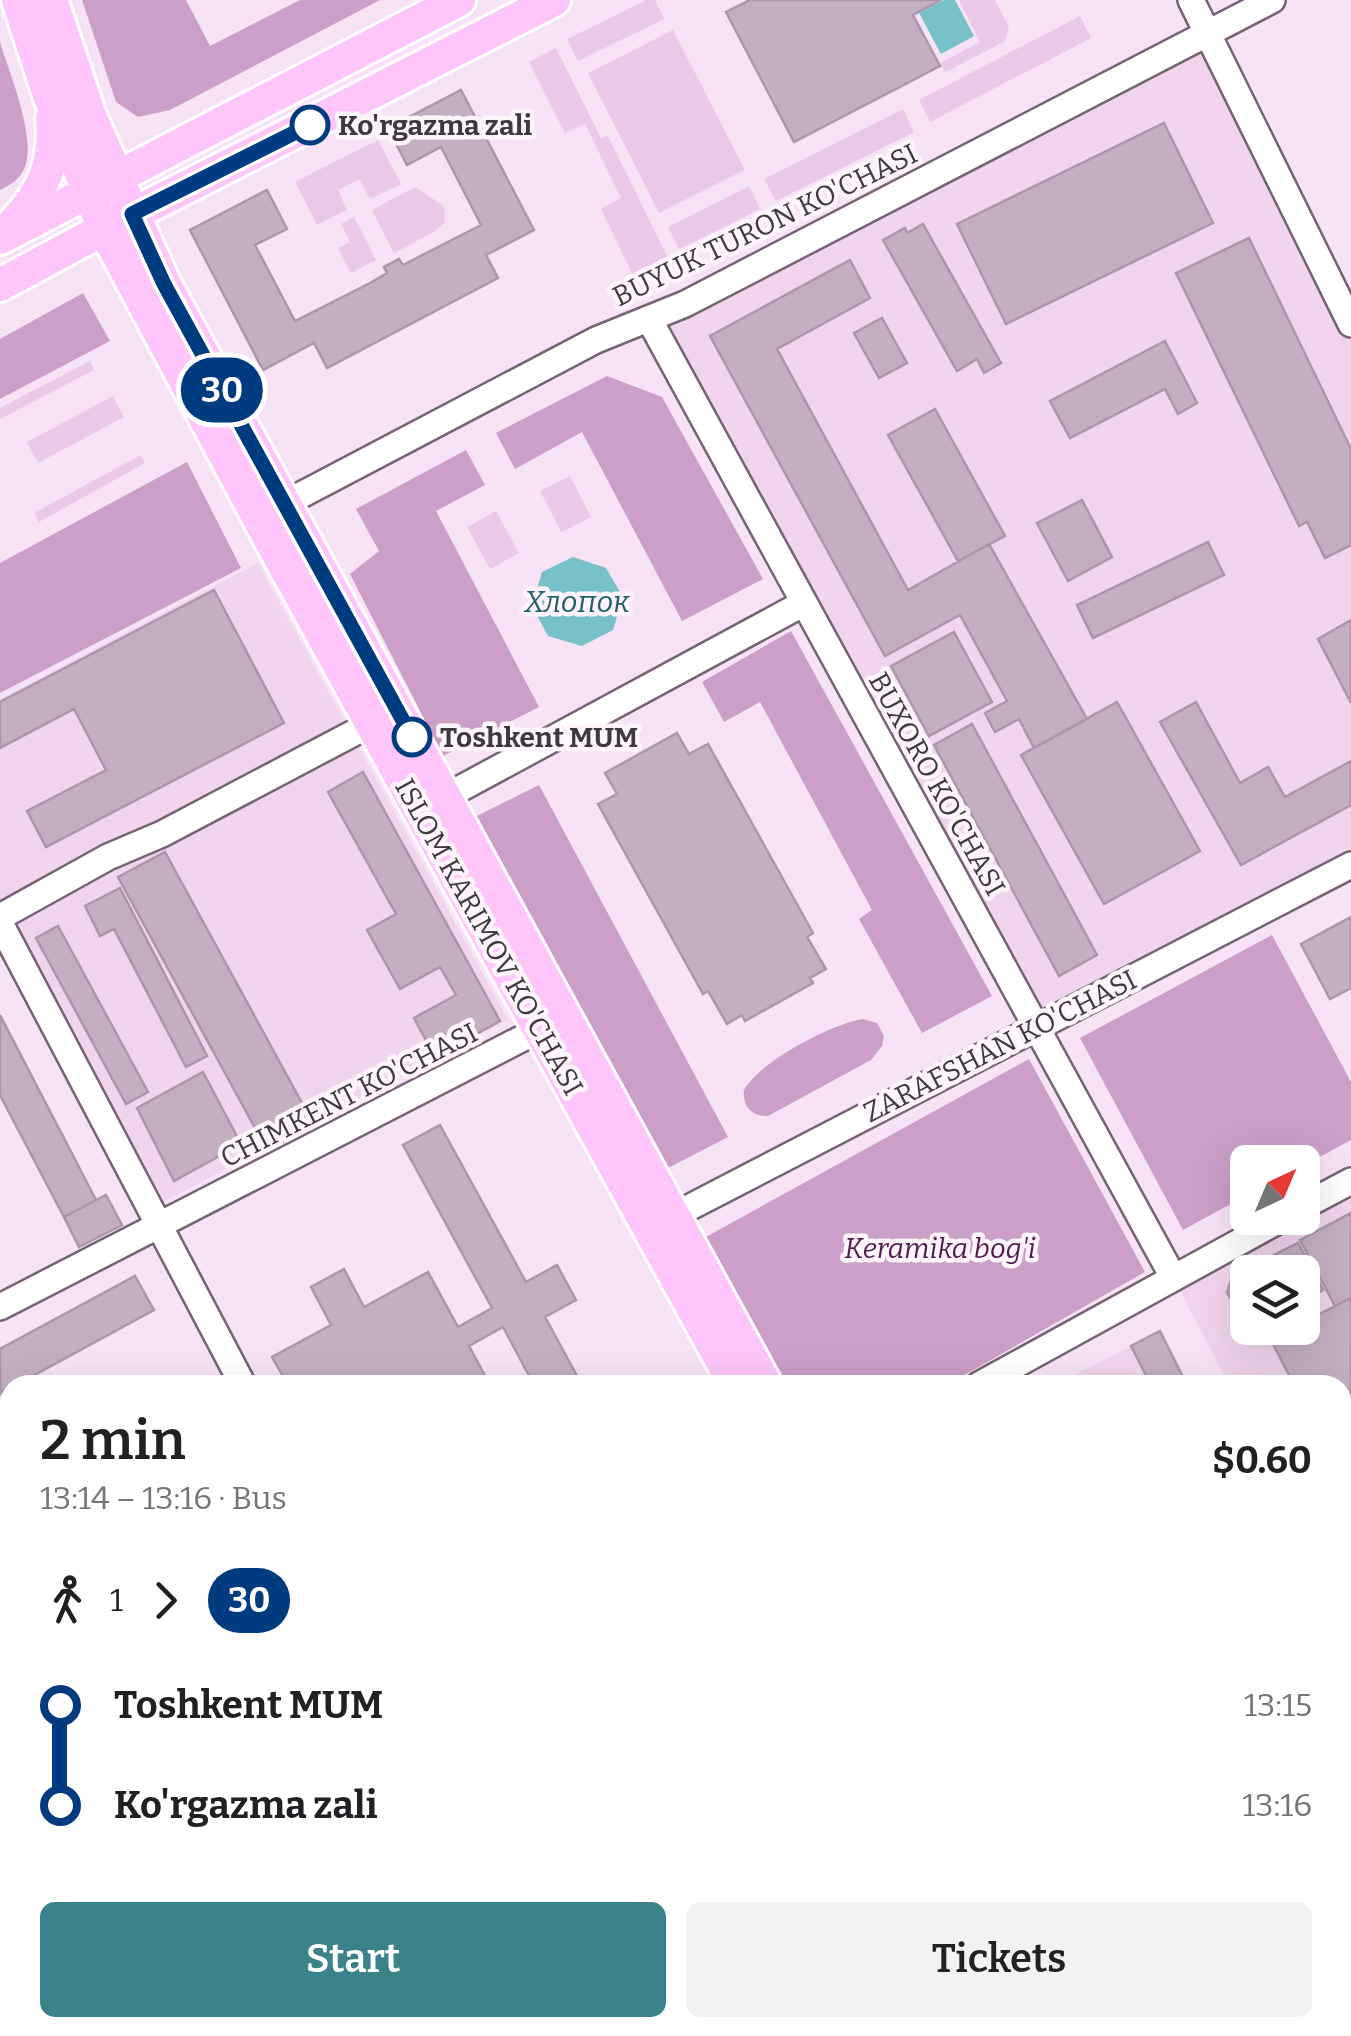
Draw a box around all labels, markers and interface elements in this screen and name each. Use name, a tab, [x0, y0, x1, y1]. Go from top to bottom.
marker: Ko'rgazma zali	[291, 106, 329, 144]
place label: Ko'rgazma zali	[338, 109, 532, 142]
street label: BUYUK TURON KO'CHASI	[607, 137, 923, 313]
line badge: 30	[177, 358, 267, 422]
text: 30	[201, 369, 243, 411]
water label: Хлопок	[523, 584, 630, 620]
street label: BUXORO KO'CHASI	[862, 667, 1012, 901]
marker: Toshkent MUM	[393, 718, 431, 756]
place label: Toshkent MUM	[440, 721, 638, 754]
street label: ISLOM KARIMOV KO'CHASI	[388, 773, 590, 1101]
street label: ZARAFSHAN KO'CHASI	[858, 963, 1142, 1129]
street label: CHIMKENT KO'CHASI	[215, 1016, 483, 1174]
north arrow	[1230, 1145, 1320, 1235]
map controls	[1230, 1145, 1320, 1345]
park label: Keramika bog'i	[844, 1232, 1036, 1265]
button: layers	[1230, 1255, 1320, 1345]
text: 2 min	[40, 1408, 186, 1474]
text: $0.60	[1212, 1437, 1312, 1483]
text: 13:14 – 13:16 · Bus	[40, 1479, 287, 1517]
icon: walk	[40, 1573, 95, 1628]
icon: forward	[138, 1573, 193, 1628]
text: 30	[228, 1579, 270, 1621]
text: 1	[110, 1581, 123, 1619]
text: Toshkent MUM	[114, 1682, 383, 1728]
text: 13:15	[1244, 1686, 1312, 1724]
text: Ko'rgazma zali	[114, 1782, 378, 1828]
text: 13:16	[1242, 1786, 1312, 1824]
button: Start	[40, 1902, 666, 2017]
button: Tickets	[686, 1902, 1312, 2017]

